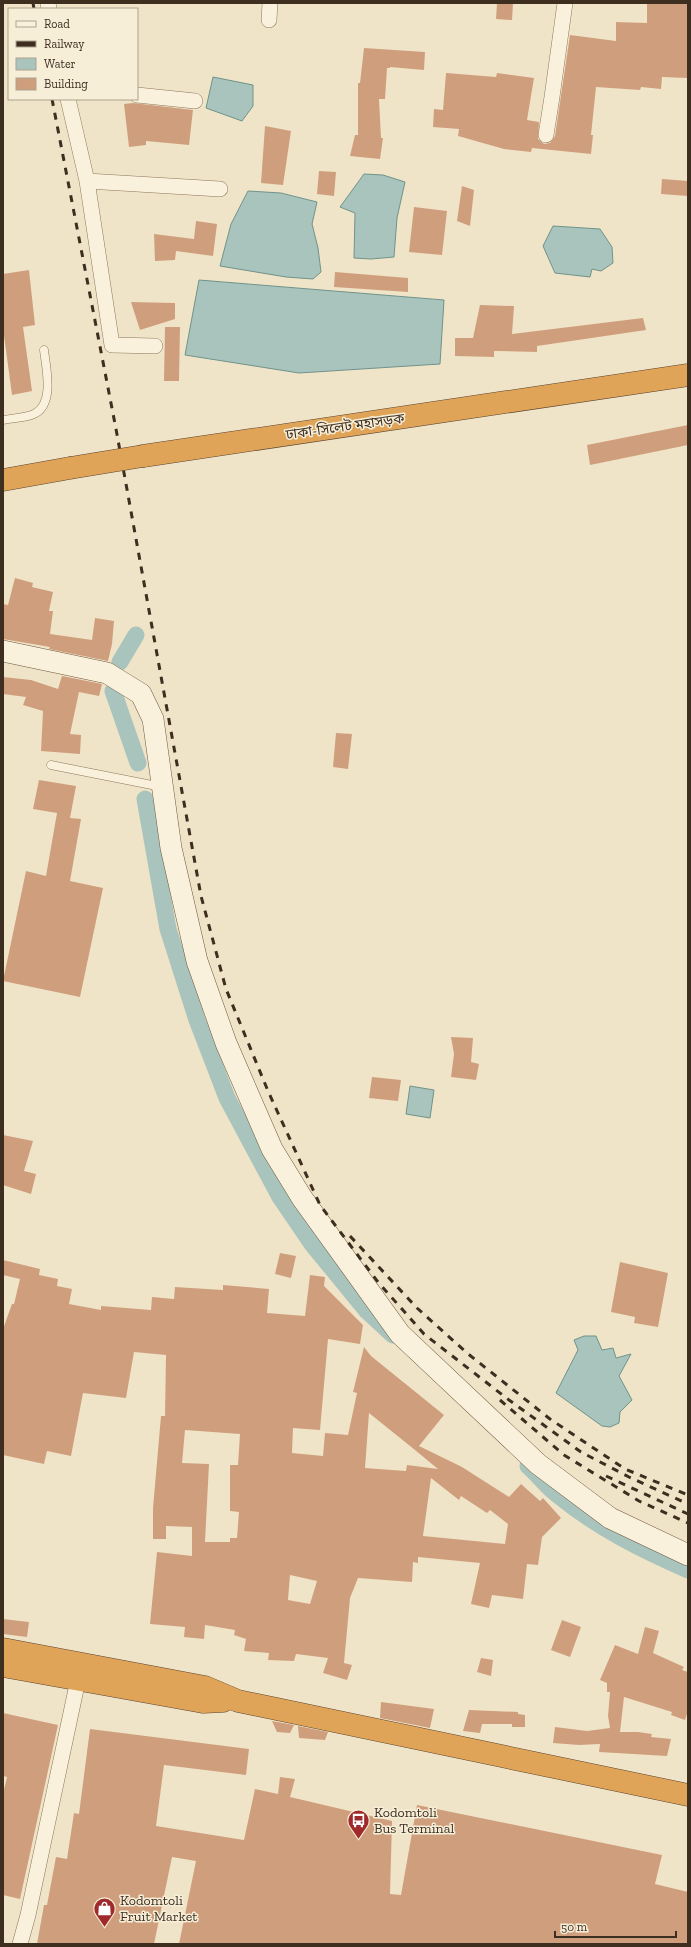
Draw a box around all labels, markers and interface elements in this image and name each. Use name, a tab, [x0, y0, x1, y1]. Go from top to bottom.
legend	[8, 8, 138, 100]
text: Road	[44, 17, 70, 31]
text: Railway	[44, 37, 85, 51]
text: Water	[44, 57, 76, 71]
text: Building	[44, 77, 88, 91]
street label: ঢাকা-সিলেট মহাসড়ক	[284, 410, 406, 443]
place label: Kodomtoli Bus Terminal	[374, 1804, 454, 1837]
bus stop icon: Kodomtoli Bus Terminal	[345, 1807, 371, 1840]
place label: Kodomtoli Fruit Market	[120, 1892, 198, 1925]
shop icon: Kodomtoli Fruit Market	[91, 1895, 117, 1928]
scale bar	[555, 1913, 676, 1939]
text: 50 m	[561, 1920, 588, 1934]

